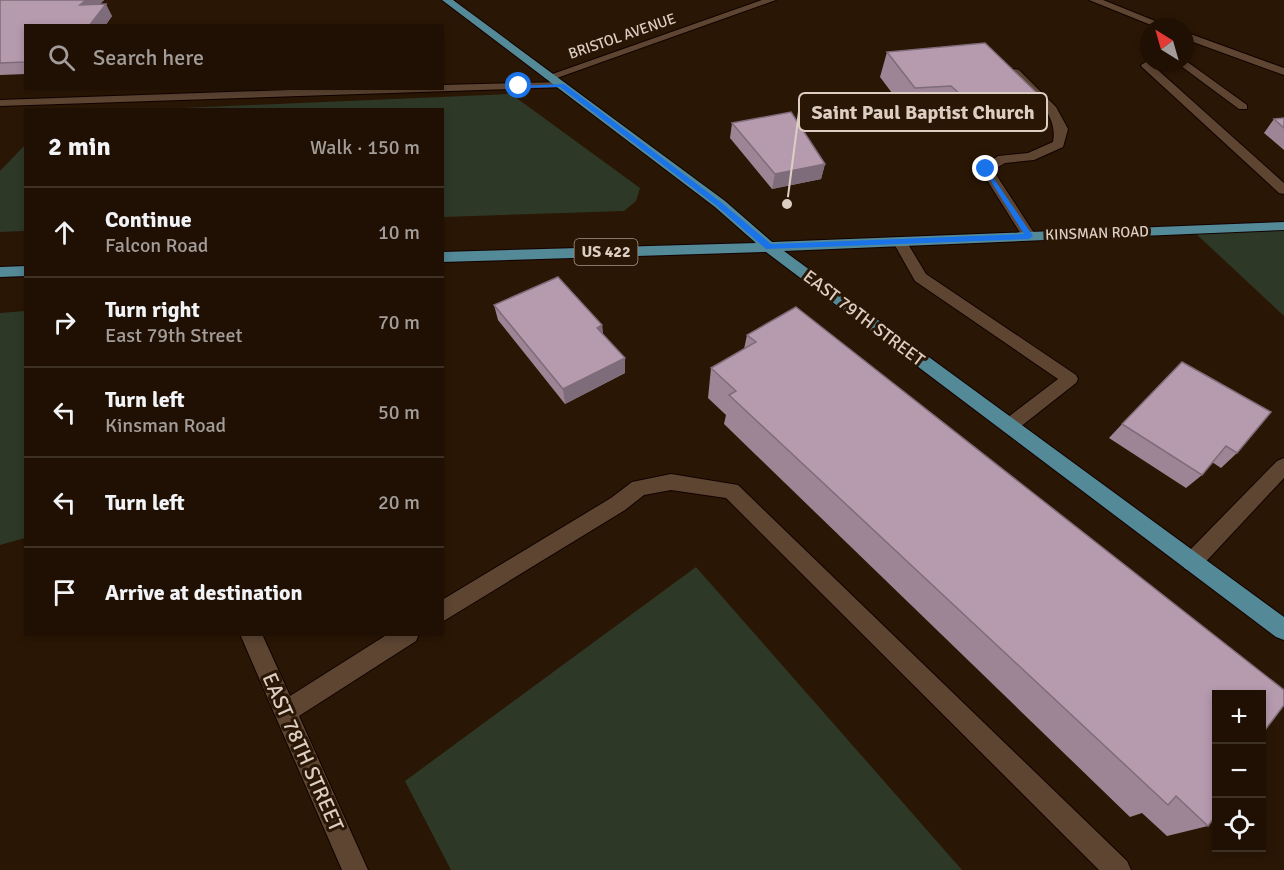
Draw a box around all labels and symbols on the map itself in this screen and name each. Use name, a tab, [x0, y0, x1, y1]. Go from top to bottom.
street label: BRISTOL AVENUE	[566, 9, 678, 63]
north arrow	[1140, 18, 1194, 72]
route start	[505, 72, 531, 98]
callout: Saint Paul Baptist Church	[799, 93, 1047, 131]
text: Saint Paul Baptist Church	[811, 100, 1035, 125]
route end	[972, 155, 998, 181]
street label: KINSMAN ROAD	[1045, 222, 1149, 244]
road number: US 422	[574, 239, 638, 265]
street label: EAST 79TH STREET	[799, 265, 929, 371]
street label: EAST 78TH STREET	[256, 669, 350, 836]

